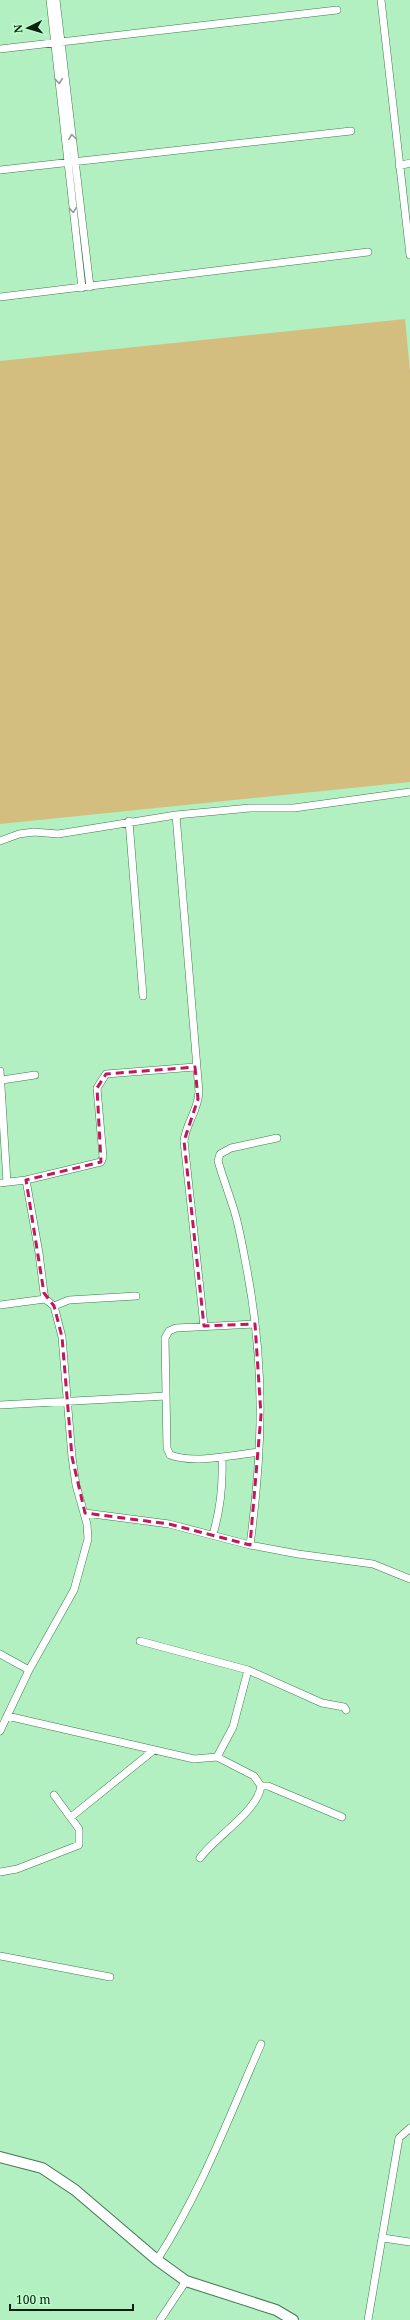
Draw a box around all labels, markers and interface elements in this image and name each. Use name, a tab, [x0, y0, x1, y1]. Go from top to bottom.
north arrow	[8, 8, 48, 48]
text: N	[10, 24, 25, 34]
one-way arrow	[54, 78, 63, 84]
one-way arrow	[68, 134, 77, 140]
one-way arrow	[68, 207, 77, 213]
scale bar	[10, 2286, 133, 2312]
text: 100 m	[16, 2291, 51, 2308]

